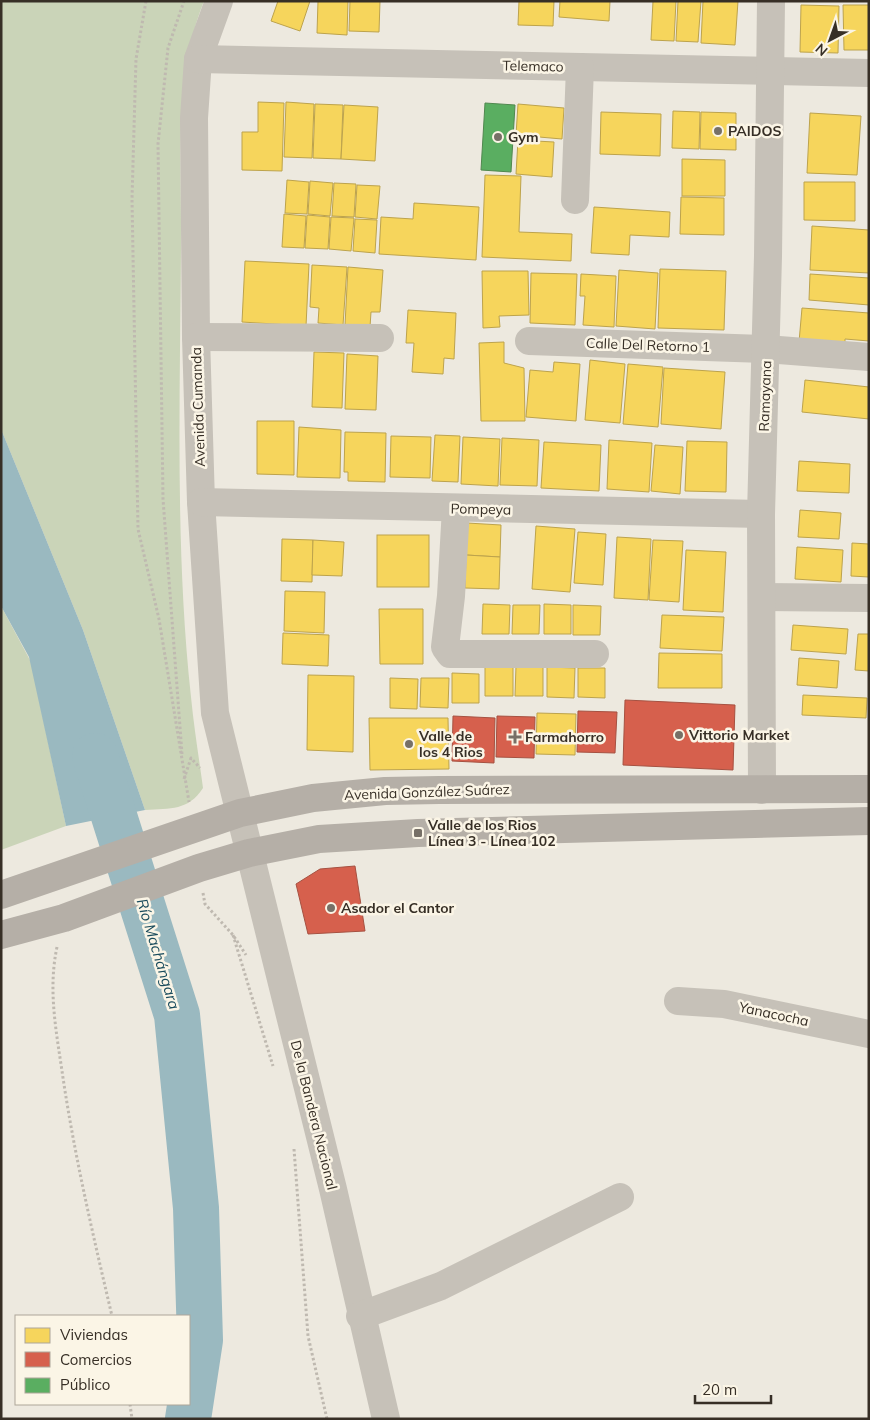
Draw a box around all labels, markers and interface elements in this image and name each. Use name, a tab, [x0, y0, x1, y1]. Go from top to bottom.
north arrow	[805, 15, 855, 65]
text: N	[812, 40, 831, 60]
street label: Telemaco	[502, 56, 564, 76]
place label: PAIDOS	[728, 122, 782, 140]
marker: PAIDOS	[712, 125, 724, 137]
place label: Gym	[508, 128, 539, 146]
marker: Gym	[492, 131, 504, 143]
street label: Calle Del Retorno 1	[586, 334, 710, 356]
street label: Avenida Cumanda	[187, 347, 209, 467]
street label: Ramayana	[755, 360, 775, 432]
street label: Pompeya	[450, 499, 512, 519]
place label: Vittorio Market	[688, 726, 790, 744]
place label: Valle de los 4 Rios	[418, 727, 483, 761]
place label: Farmahorro	[525, 728, 604, 746]
marker: Vittorio Market	[673, 729, 685, 741]
marker: Farmahorro	[509, 731, 521, 743]
marker: Valle de los 4 Rios	[403, 738, 415, 750]
street label: Avenida González Suárez	[344, 780, 510, 804]
place label: Valle de los Rios Línea 3 - Línea 102	[427, 816, 556, 850]
marker: Valle de los Rios Línea 3 - Línea 102	[412, 827, 424, 839]
water label: Río Machángara	[133, 896, 184, 1011]
place label: Asador el Cantor	[341, 899, 455, 917]
marker: Asador el Cantor	[325, 902, 337, 914]
street label: Yanacocha	[737, 998, 810, 1030]
street label: De la Bandera Nacional	[287, 1038, 341, 1192]
legend	[15, 1315, 190, 1405]
text: Viviendas	[60, 1325, 128, 1344]
text: Comercios	[60, 1350, 132, 1369]
scale bar	[695, 1372, 771, 1404]
text: Público	[60, 1375, 110, 1394]
text: 20 m	[702, 1380, 737, 1399]

